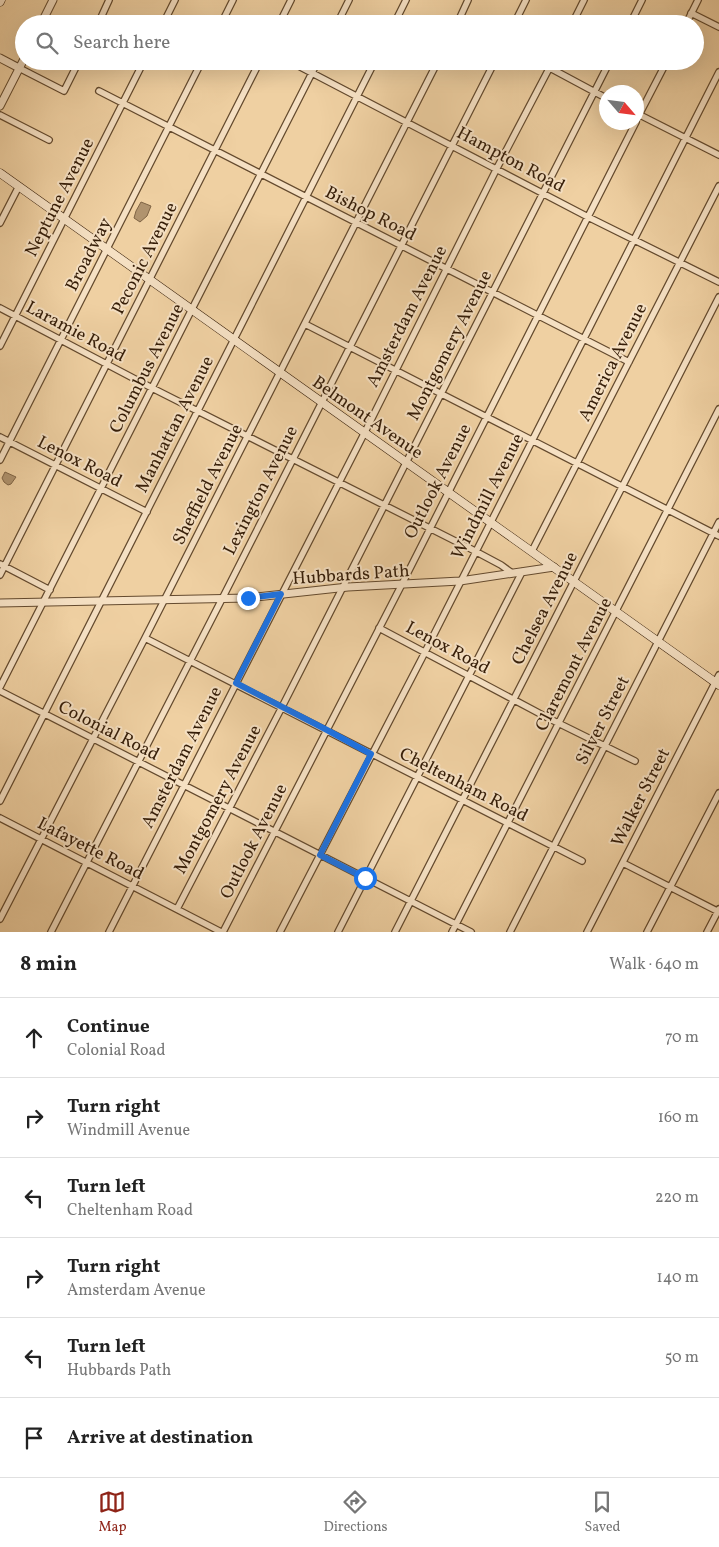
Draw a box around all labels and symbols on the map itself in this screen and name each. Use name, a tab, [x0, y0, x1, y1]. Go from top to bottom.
north arrow	[599, 85, 644, 130]
street label: Hampton Road	[452, 121, 569, 199]
street label: Neptune Avenue	[20, 134, 101, 261]
street label: Bishop Road	[320, 181, 420, 248]
street label: Peconic Avenue	[106, 198, 184, 319]
street label: Broadway	[60, 213, 119, 296]
street label: Amsterdam Avenue	[361, 241, 454, 392]
street label: Montgomery Avenue	[402, 266, 499, 425]
street label: Laramie Road	[21, 296, 130, 369]
street label: Columbus Avenue	[104, 299, 191, 438]
street label: America Avenue	[573, 299, 654, 426]
street label: Manhattan Avenue	[130, 352, 221, 497]
street label: Belmont Avenue	[307, 371, 428, 466]
street label: Sheffield Avenue	[167, 420, 250, 550]
street label: Outlook Avenue	[399, 420, 478, 544]
street label: Lexington Avenue	[218, 422, 305, 560]
street label: Windmill Avenue	[446, 429, 531, 564]
street label: Lenox Road	[33, 430, 126, 494]
street label: Chelsea Avenue	[506, 548, 585, 670]
street label: Hubbards Path	[292, 559, 411, 592]
route end	[237, 587, 260, 610]
street label: Claremont Avenue	[530, 593, 619, 736]
street label: Lenox Road	[401, 616, 494, 681]
street label: Silver Street	[570, 672, 636, 770]
street label: Amsterdam Avenue	[136, 682, 229, 833]
street label: Colonial Road	[53, 695, 163, 768]
street label: Montgomery Avenue	[168, 721, 268, 879]
street label: Cheltenham Road	[395, 742, 532, 829]
street label: Walker Street	[606, 744, 677, 851]
street label: Outlook Avenue	[215, 780, 294, 904]
street label: Lafayette Road	[33, 812, 148, 887]
route start	[354, 867, 377, 890]

